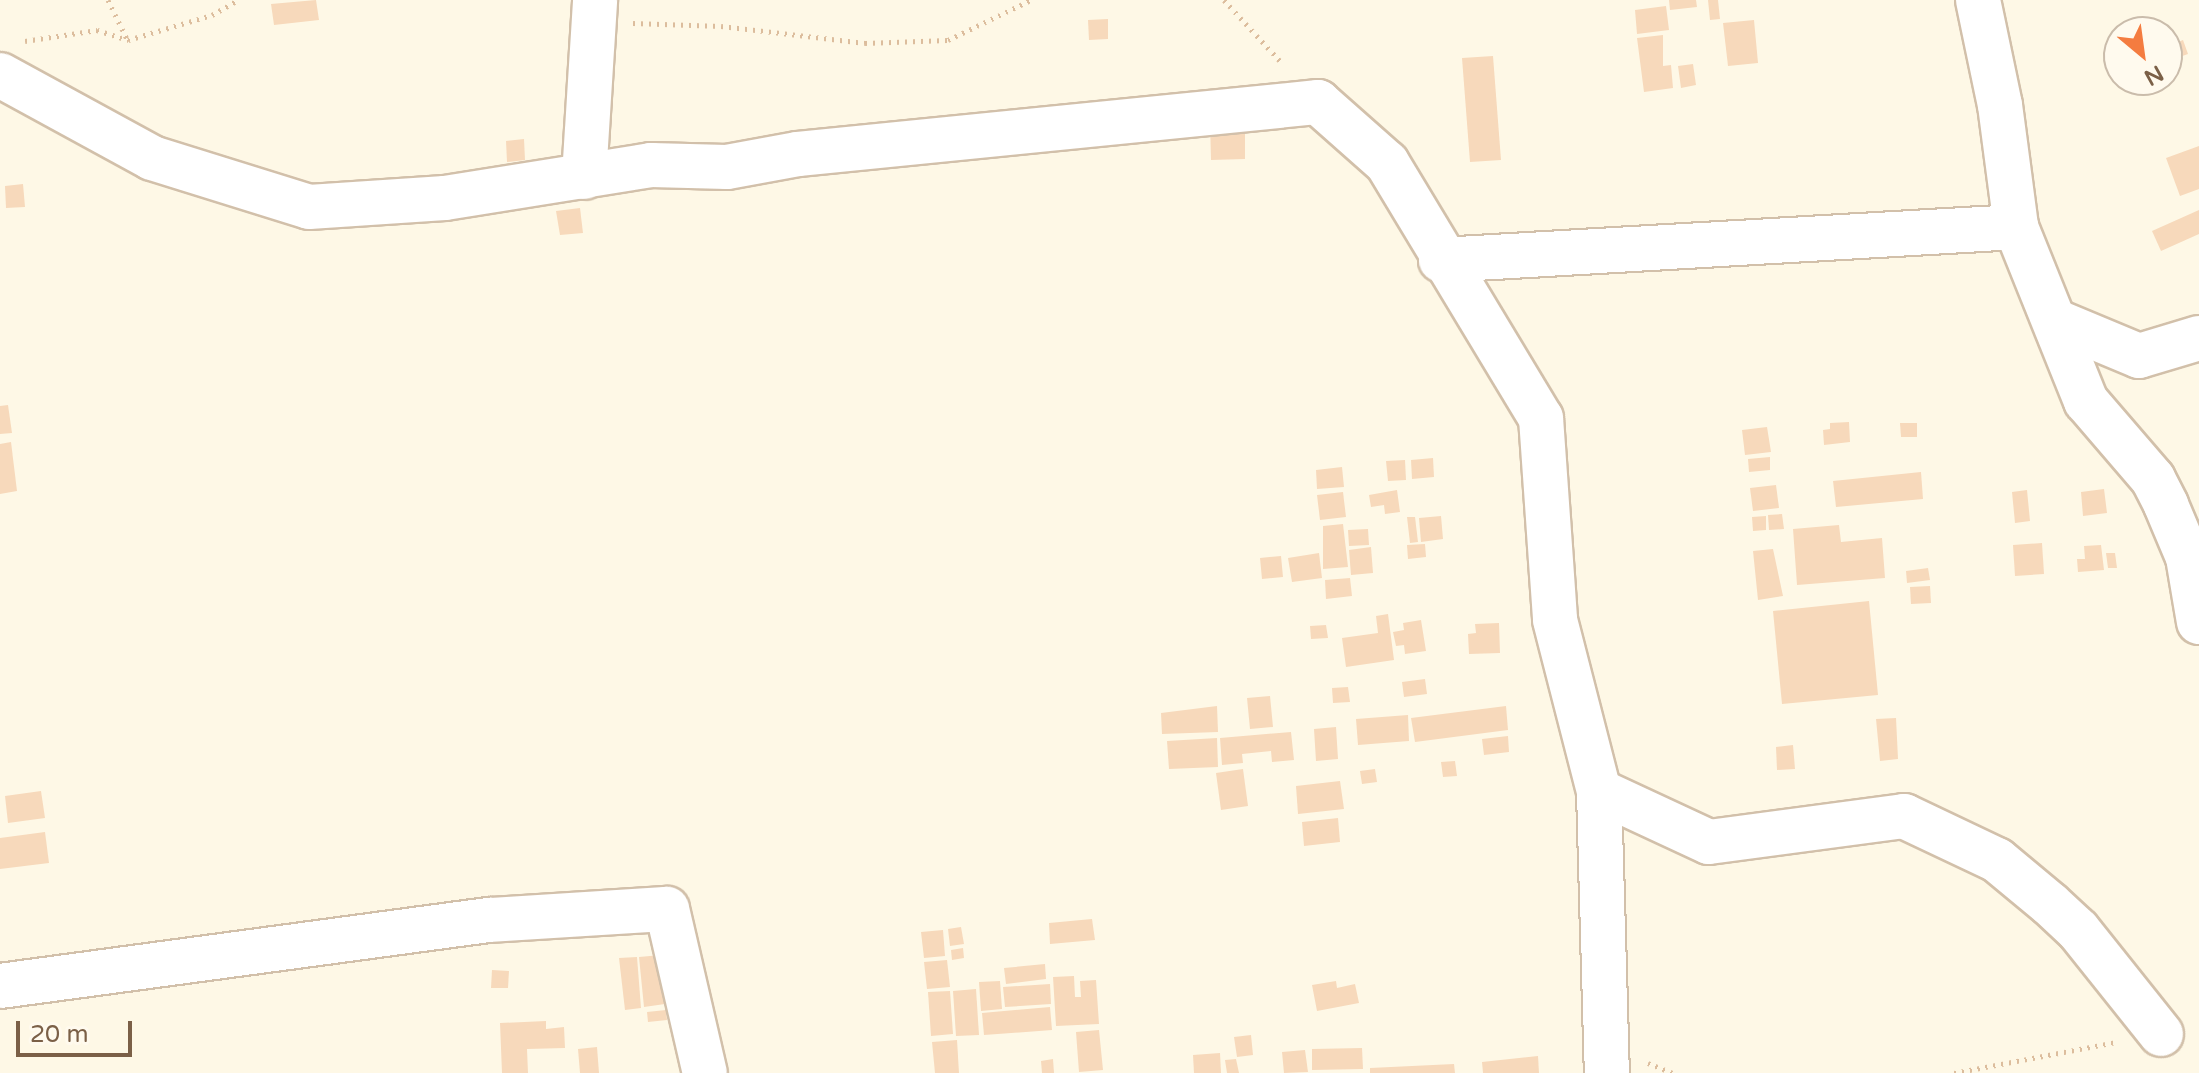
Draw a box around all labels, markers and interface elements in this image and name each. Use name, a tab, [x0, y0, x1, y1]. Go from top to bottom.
north arrow	[2103, 16, 2183, 96]
text: N	[2140, 60, 2168, 91]
scale bar	[20, 1005, 136, 1055]
text: 20 m	[30, 1020, 88, 1049]

